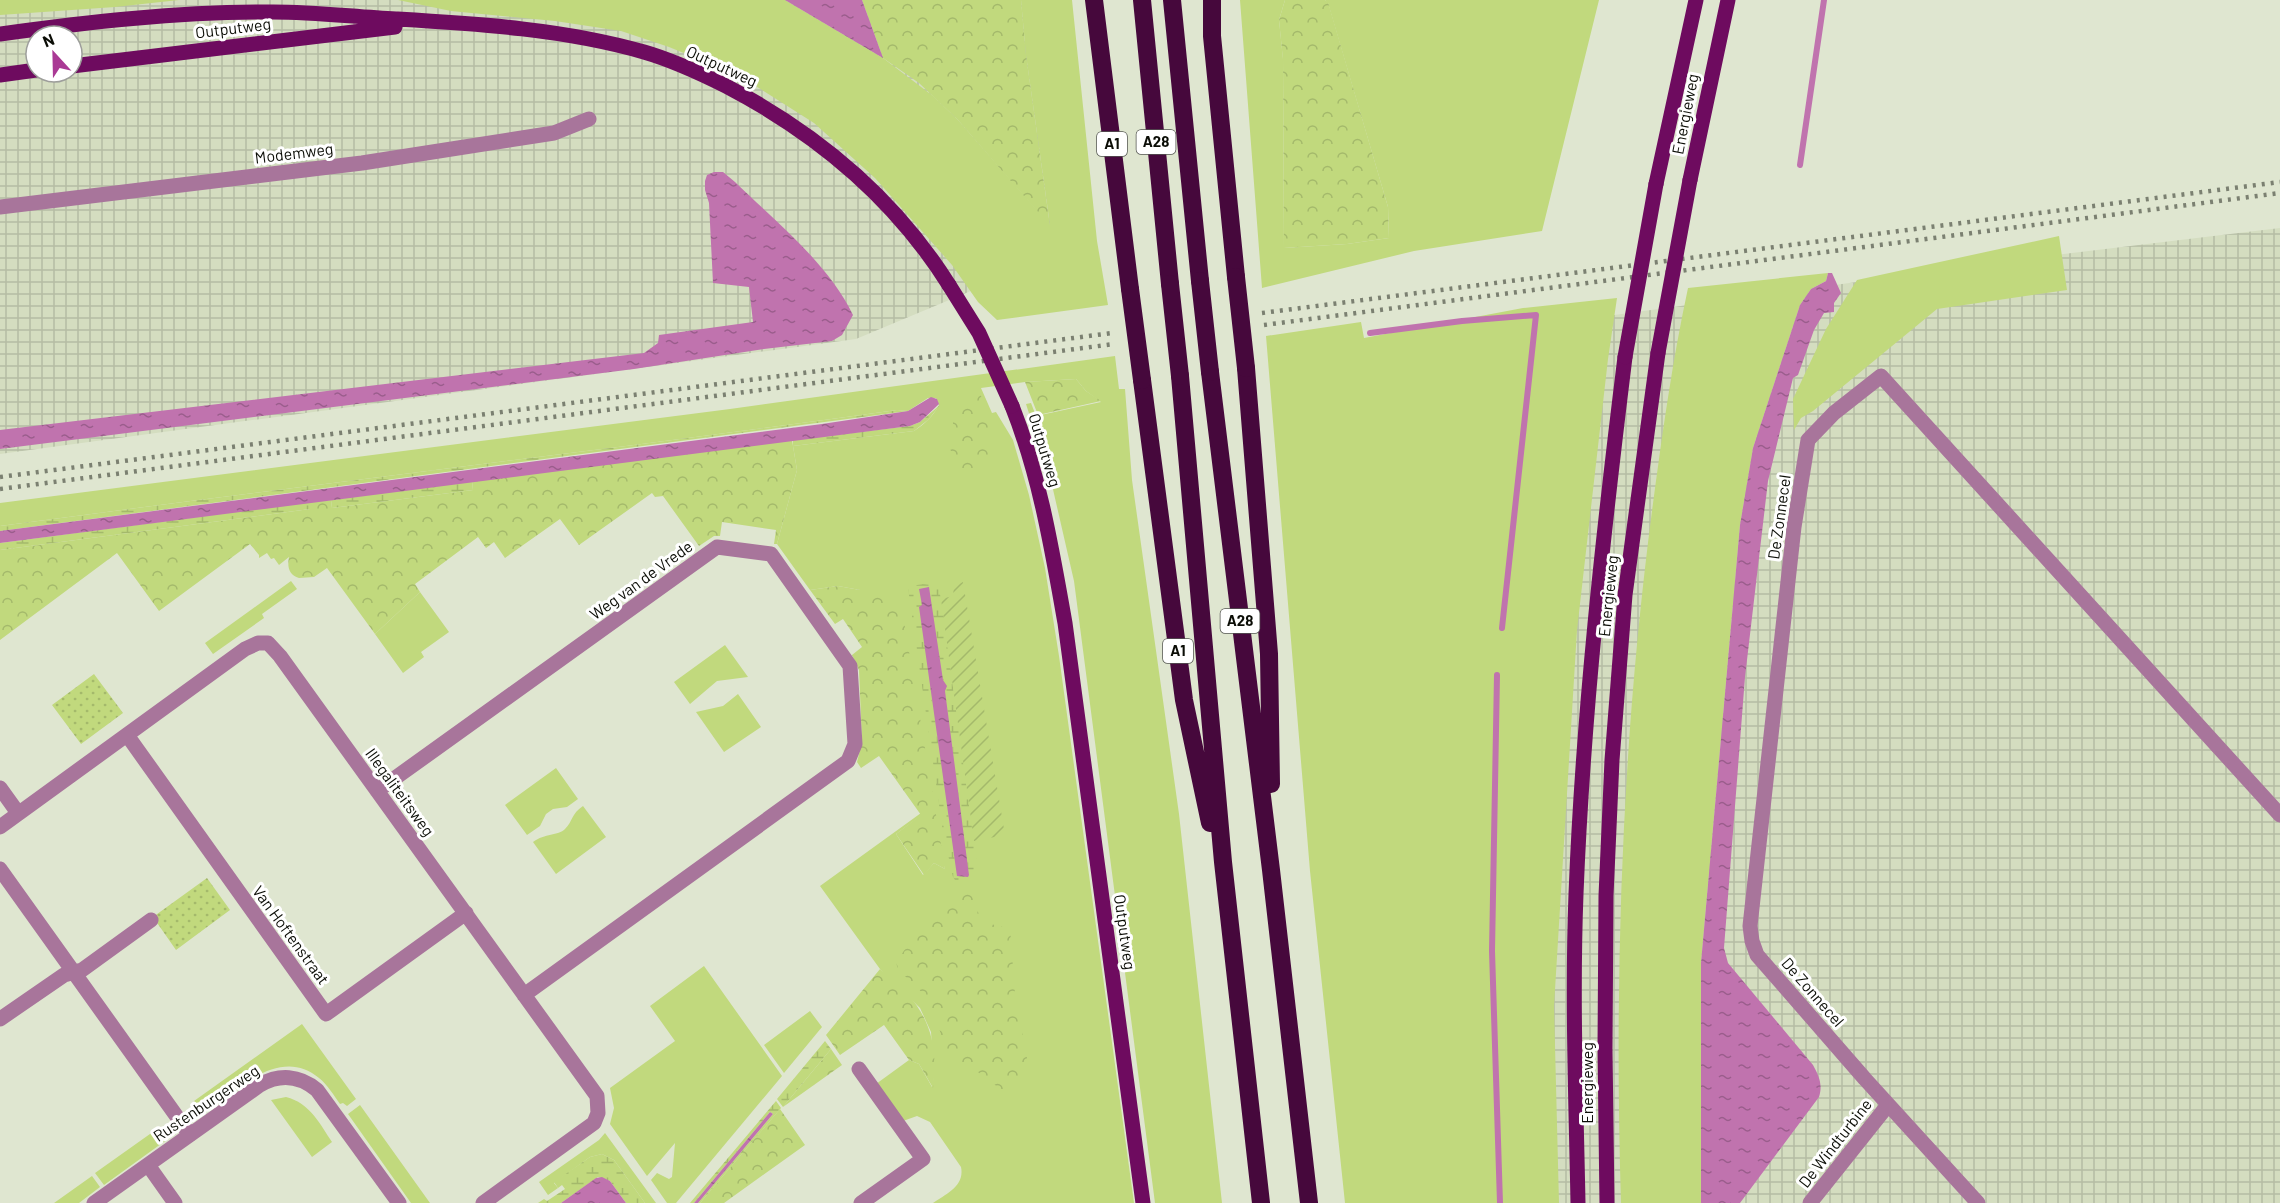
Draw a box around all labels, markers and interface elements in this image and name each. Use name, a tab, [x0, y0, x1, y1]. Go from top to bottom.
street label: Outputweg	[194, 13, 272, 42]
north arrow	[24, 24, 84, 84]
text: N	[40, 29, 57, 50]
street label: Outputweg	[684, 41, 761, 90]
street label: Energieweg	[1667, 72, 1702, 156]
road number: A28	[1136, 130, 1176, 154]
road number: A1	[1097, 132, 1127, 156]
street label: Modemweg	[254, 138, 334, 167]
street label: Outputweg	[1025, 411, 1066, 489]
street label: De Zonnecel	[1763, 473, 1794, 560]
street label: Weg van de Vrede	[586, 536, 696, 623]
street label: Energieweg	[1594, 554, 1621, 638]
road number: A28	[1220, 609, 1260, 633]
road number: A1	[1163, 639, 1193, 663]
street label: Illegaliteitsweg	[362, 744, 439, 839]
street label: Van Hoftenstraat	[249, 882, 334, 988]
street label: Outputweg	[1111, 893, 1140, 971]
street label: De Zonnecel	[1778, 953, 1849, 1030]
street label: Energieweg	[1577, 1042, 1596, 1124]
street label: Rustenburgerweg	[149, 1060, 262, 1145]
street label: De Windturbine	[1794, 1095, 1875, 1191]

